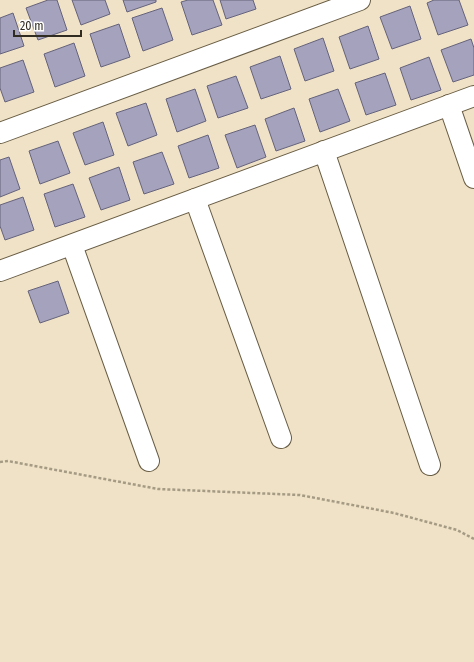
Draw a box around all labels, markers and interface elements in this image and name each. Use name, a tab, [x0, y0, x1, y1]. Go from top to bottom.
scale bar	[14, 12, 81, 38]
text: 20 m	[20, 19, 44, 33]

